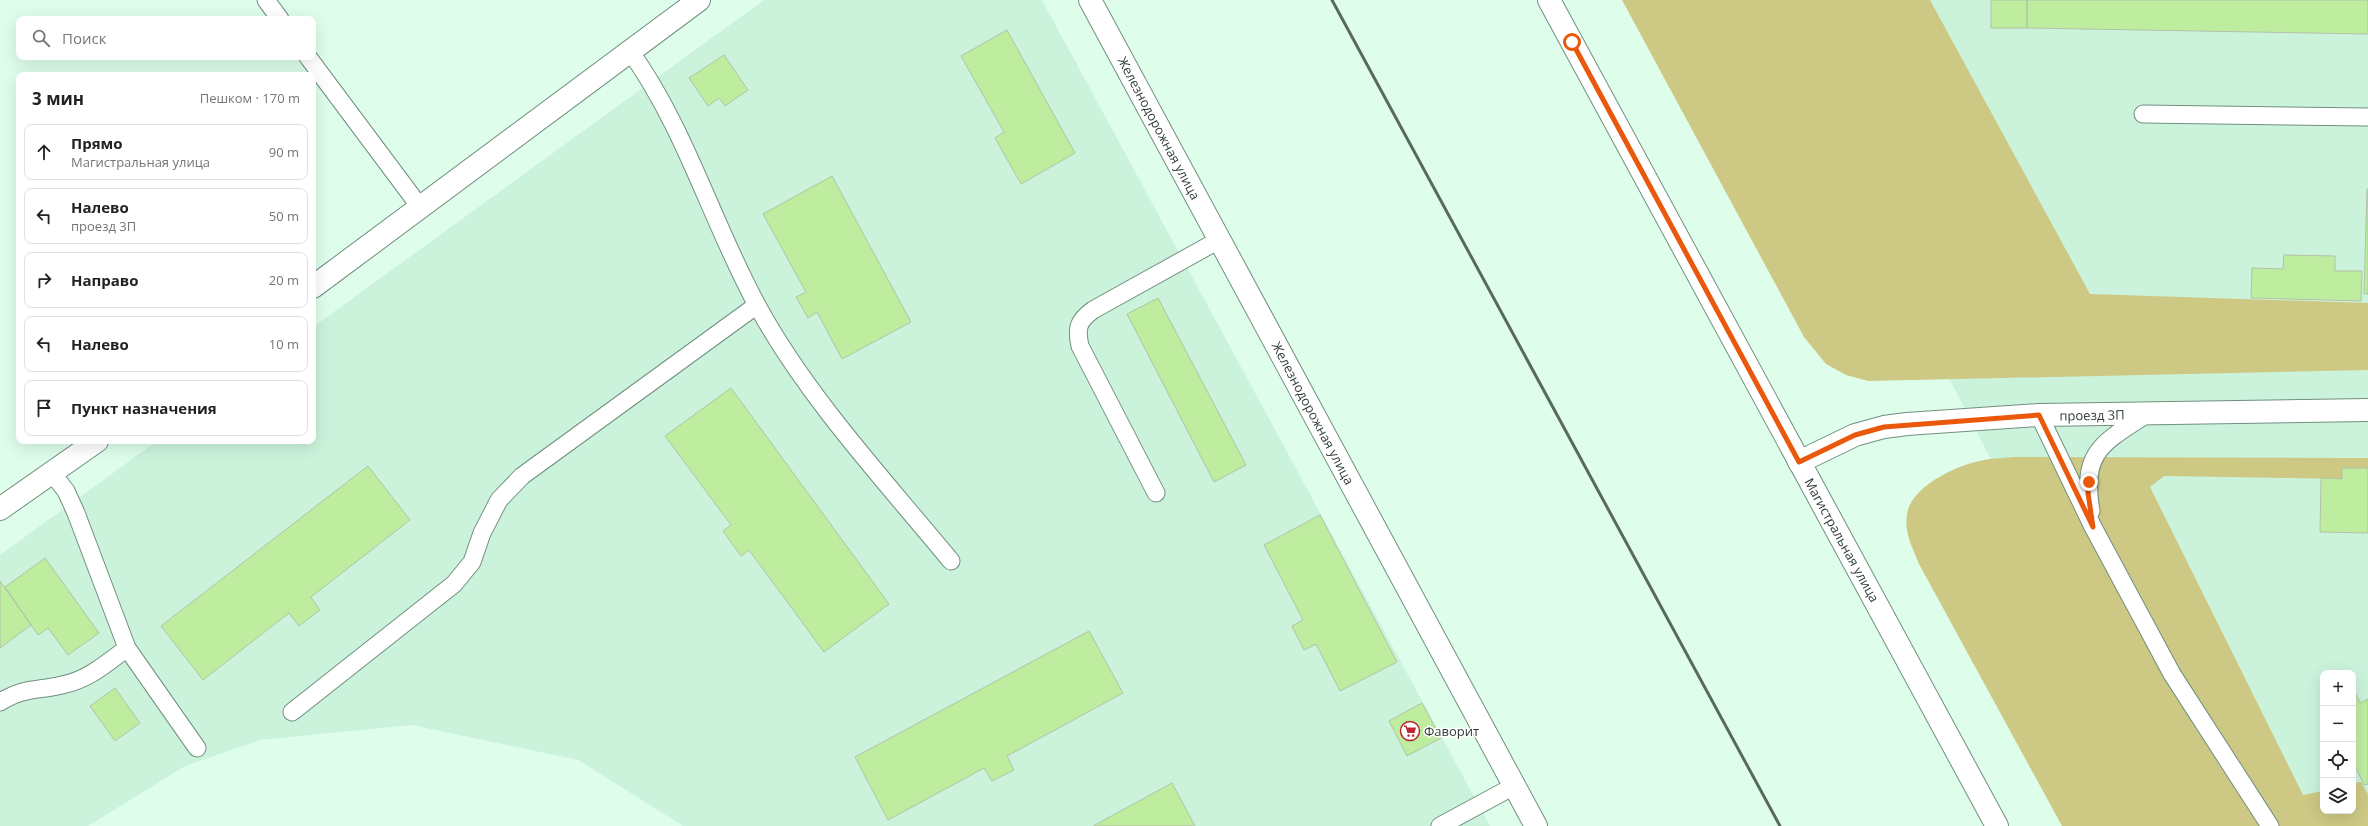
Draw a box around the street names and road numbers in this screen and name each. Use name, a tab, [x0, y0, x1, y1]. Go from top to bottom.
street label: Железнодорожная улица	[1114, 53, 1204, 203]
street label: Железнодорожная улица	[1268, 338, 1358, 488]
street label: проезд 3П	[2059, 405, 2125, 425]
street label: Магистральная улица	[1800, 475, 1884, 605]

